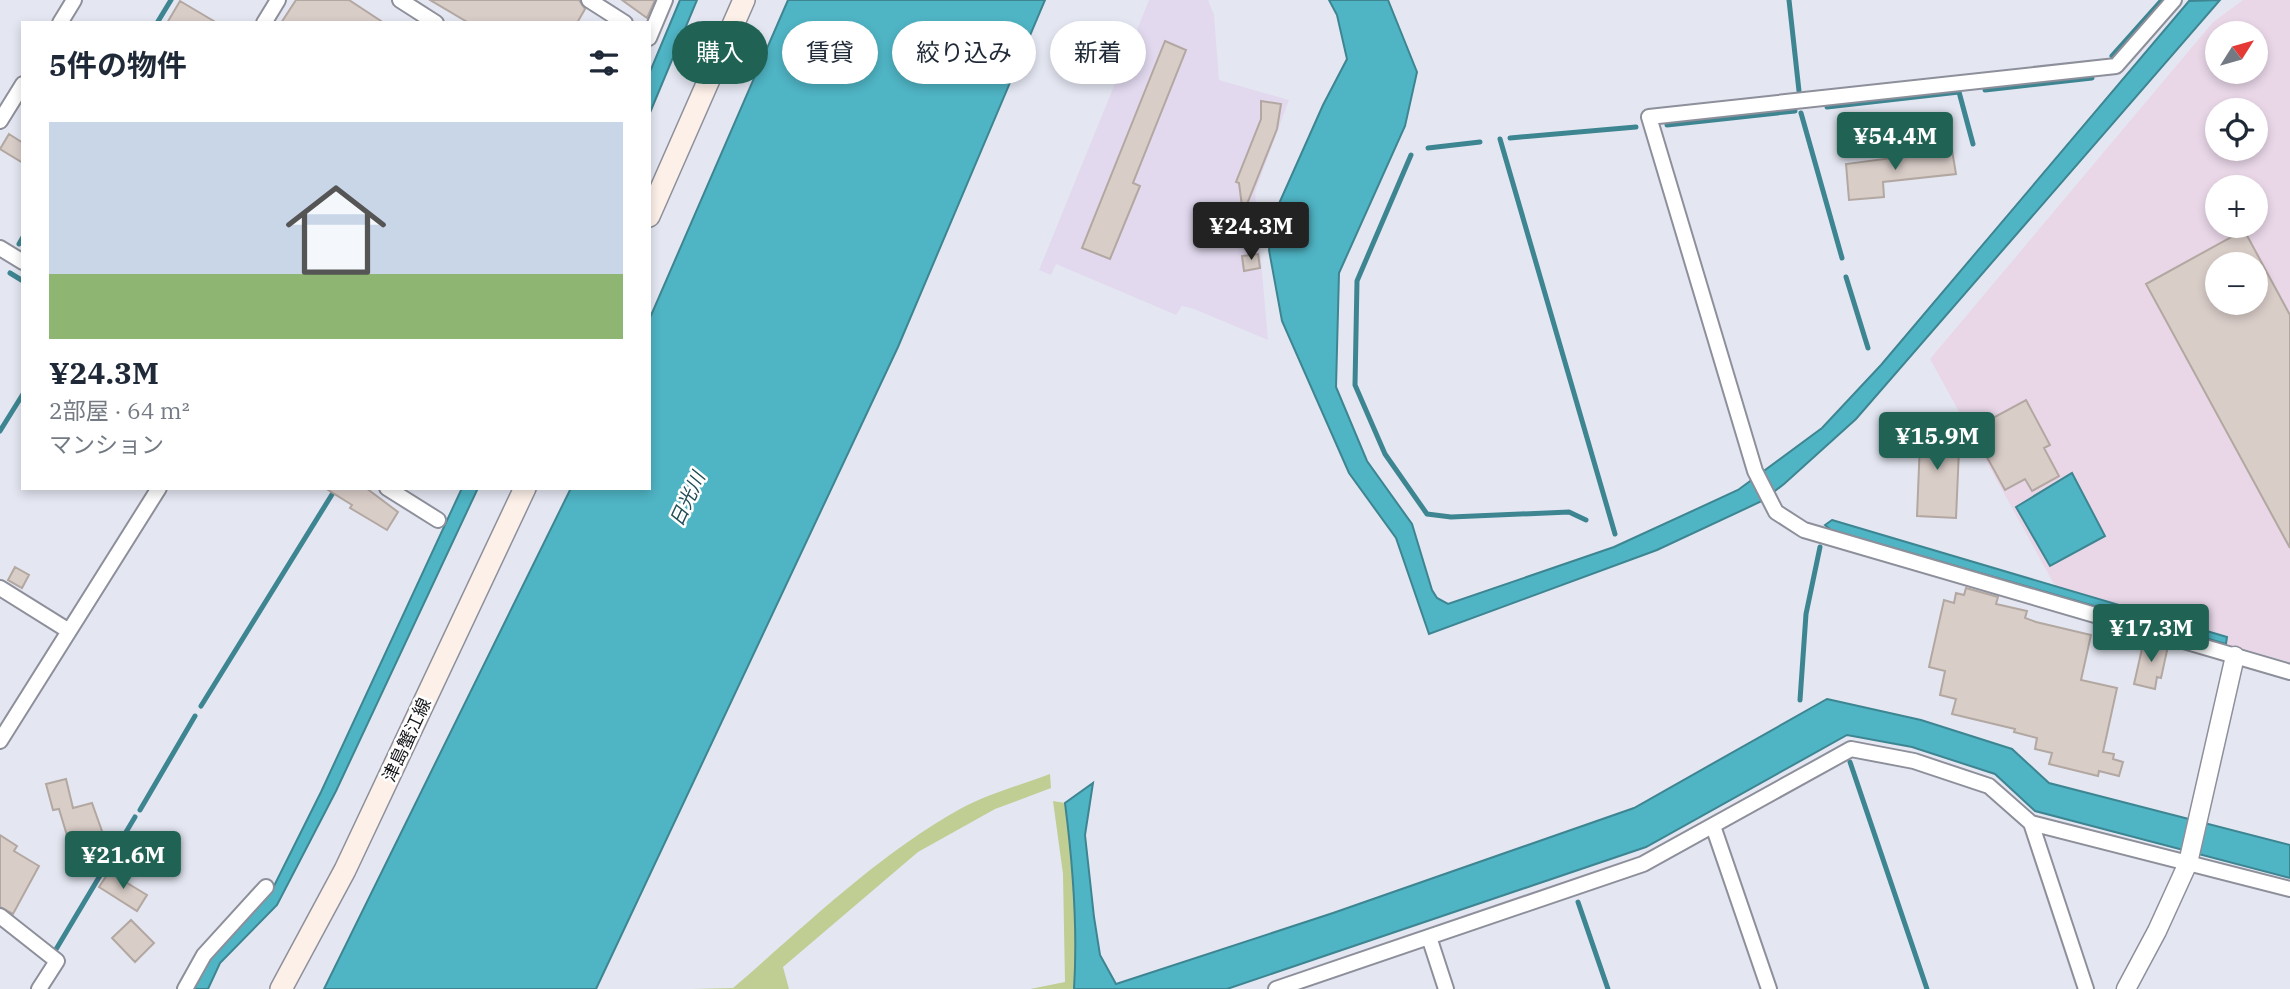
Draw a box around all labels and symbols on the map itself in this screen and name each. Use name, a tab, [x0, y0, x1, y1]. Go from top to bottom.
north arrow	[2205, 21, 2268, 84]
pin: ¥54.4M	[1838, 113, 1952, 172]
pin: ¥24.3M	[1194, 202, 1308, 262]
pin: ¥15.9M	[1880, 412, 1994, 472]
water label: 日光川	[664, 466, 711, 530]
pin: ¥17.3M	[2094, 604, 2208, 664]
street label: 津島蟹江線	[377, 694, 436, 785]
pin: ¥21.6M	[66, 832, 180, 891]

